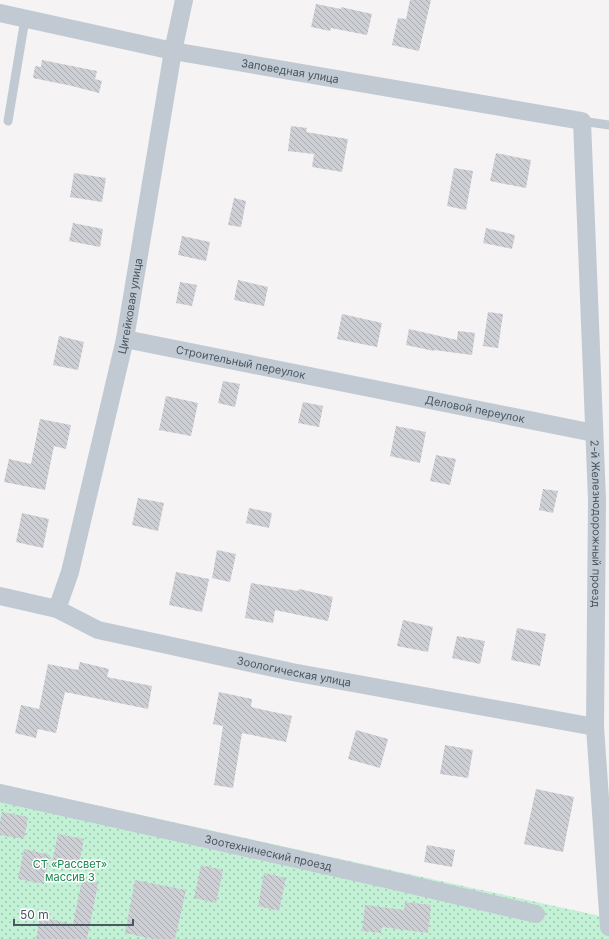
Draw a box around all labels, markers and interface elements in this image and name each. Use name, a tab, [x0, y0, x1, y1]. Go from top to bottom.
street label: Заповедная улица	[240, 56, 340, 86]
street label: Цигейковая улица	[115, 257, 145, 355]
street label: Строительный переулок	[175, 342, 307, 382]
street label: Деловой переулок	[424, 392, 526, 426]
street label: 2-й Железнодорожный проезд	[588, 440, 604, 608]
street label: Зоологическая улица	[236, 653, 352, 690]
street label: Зоотехнический проезд	[203, 832, 333, 874]
park label: СТ «Рассвет» массив 3	[33, 857, 107, 884]
scale bar	[14, 901, 133, 927]
text: 50 m	[20, 907, 49, 922]

